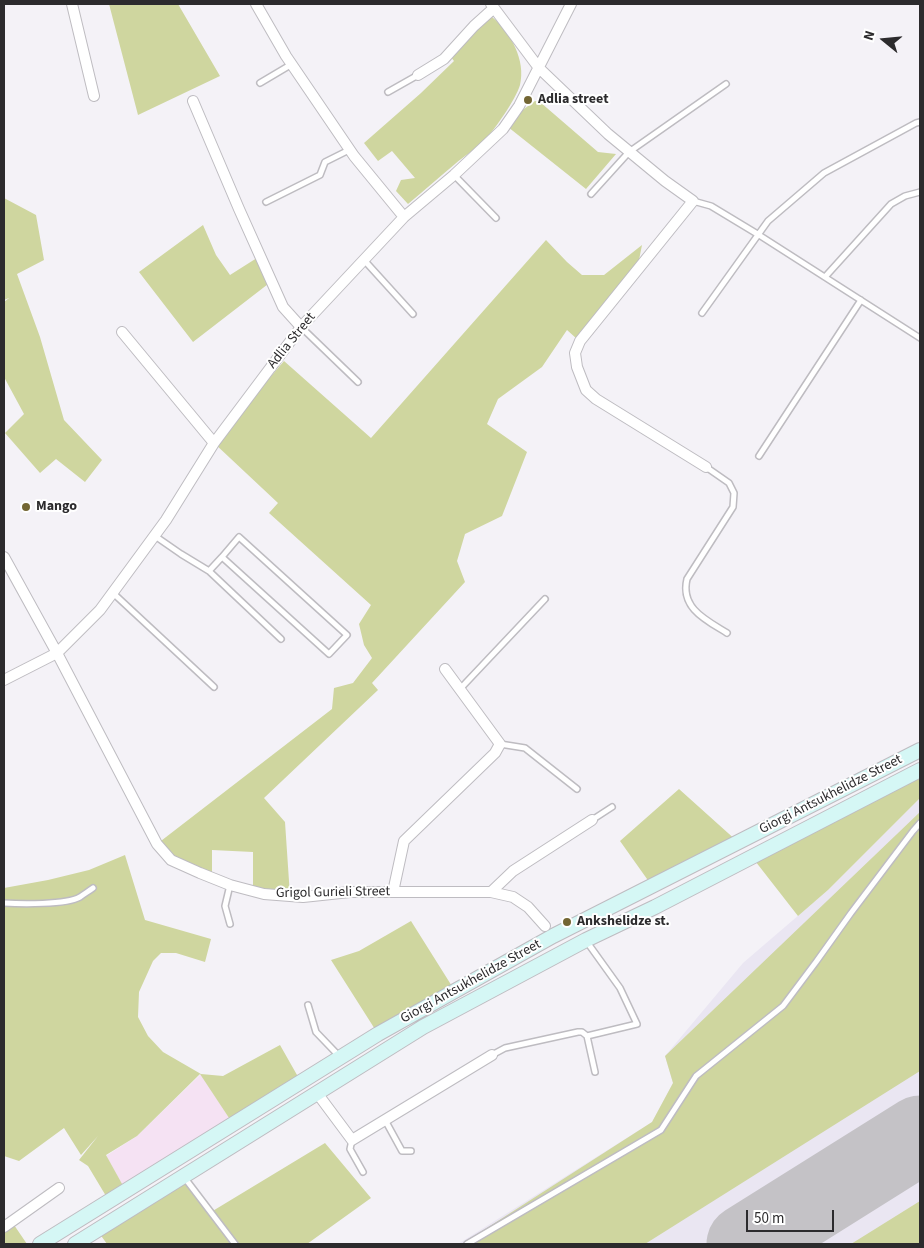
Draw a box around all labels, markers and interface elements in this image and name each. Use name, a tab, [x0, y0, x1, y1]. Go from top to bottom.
north arrow	[859, 15, 909, 65]
text: N	[859, 28, 881, 43]
place label: Adlia street	[538, 92, 609, 108]
marker: Adlia street	[522, 94, 534, 106]
street label: Adlia Street	[264, 310, 320, 372]
place label: Mango	[36, 499, 77, 515]
marker: Mango	[20, 501, 32, 513]
street label: Giorgi Antsukhelidze Street	[757, 752, 905, 838]
street label: Grigol Gurieli Street	[276, 884, 390, 902]
place label: Ankshelidze st.	[577, 914, 670, 930]
marker: Ankshelidze st.	[561, 916, 573, 928]
street label: Giorgi Antsukhelidze Street	[398, 936, 544, 1028]
scale bar	[749, 1200, 836, 1232]
text: 50 m	[754, 1208, 784, 1229]

